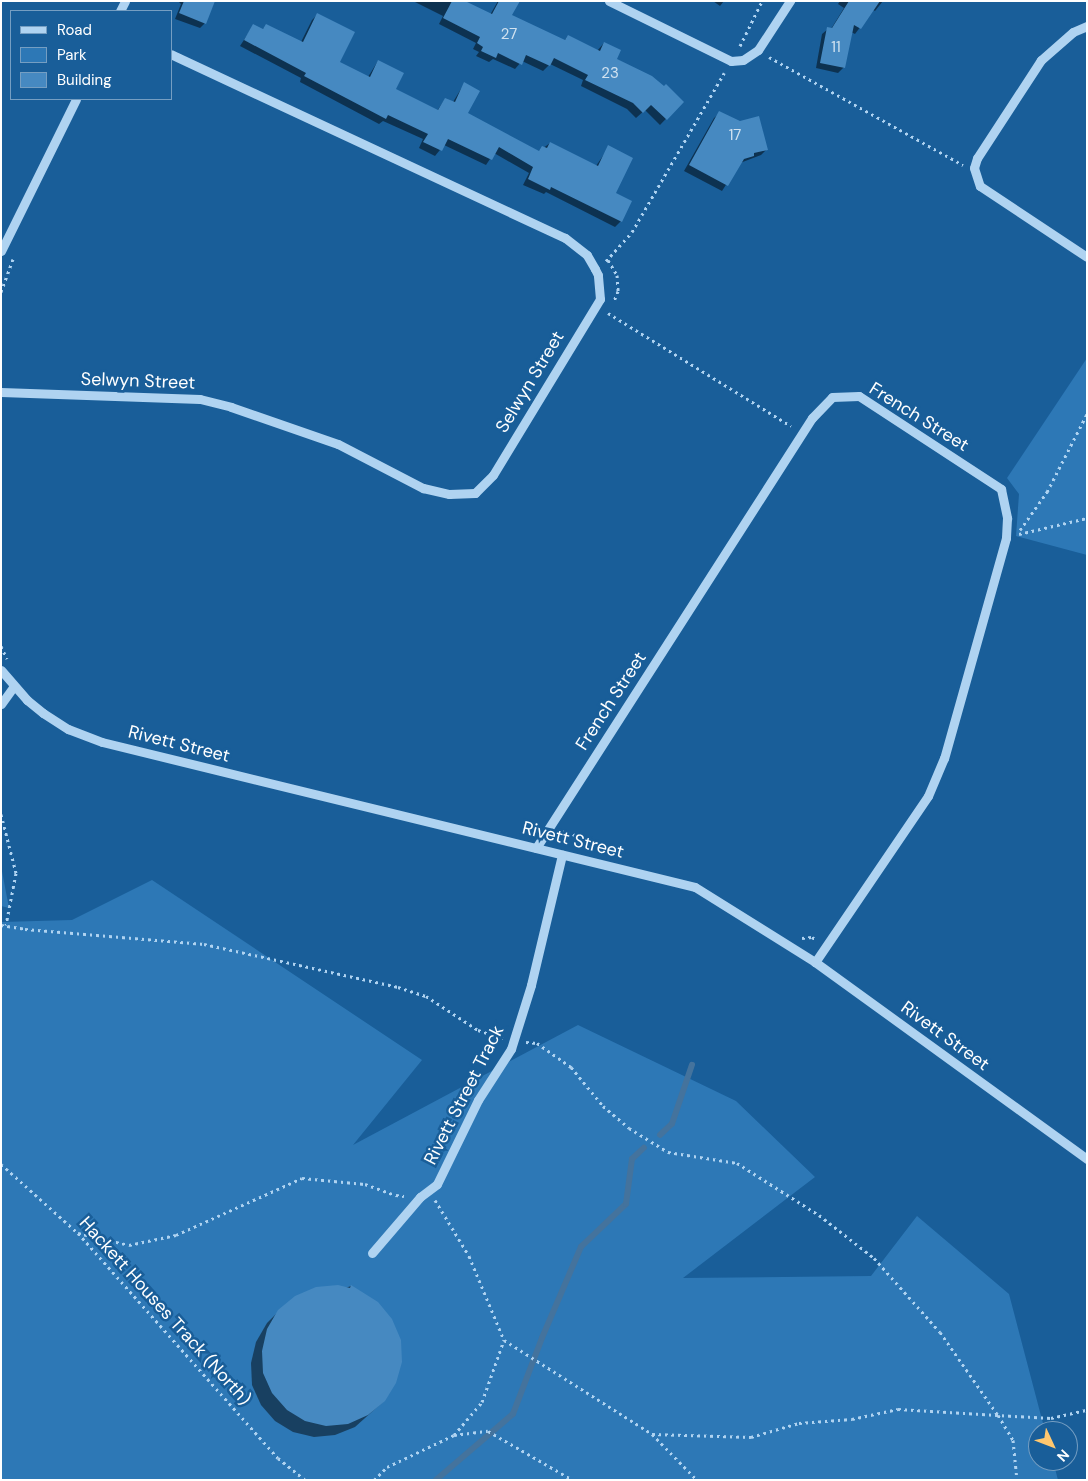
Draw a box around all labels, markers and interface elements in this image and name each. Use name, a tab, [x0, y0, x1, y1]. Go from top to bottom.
legend	[10, 10, 172, 100]
text: Road	[57, 20, 92, 40]
house number: 27	[501, 26, 517, 44]
house number: 11	[831, 39, 841, 57]
text: Park	[57, 45, 87, 65]
house number: 23	[601, 65, 619, 83]
text: Building	[57, 70, 112, 90]
house number: 17	[729, 127, 741, 145]
street label: Selwyn Street	[491, 327, 569, 437]
street label: Selwyn Street	[80, 368, 196, 394]
street label: French Street	[865, 378, 973, 456]
street label: French Street	[571, 648, 651, 754]
street label: Rivett Street	[126, 721, 232, 767]
street label: Rivett Street	[520, 817, 626, 863]
street label: Rivett Street	[897, 997, 993, 1075]
street label: Rivett Street Track	[420, 1022, 508, 1168]
street label: Hackett Houses Track (North)	[75, 1212, 255, 1410]
north arrow	[1028, 1421, 1078, 1471]
text: N	[1053, 1446, 1073, 1465]

